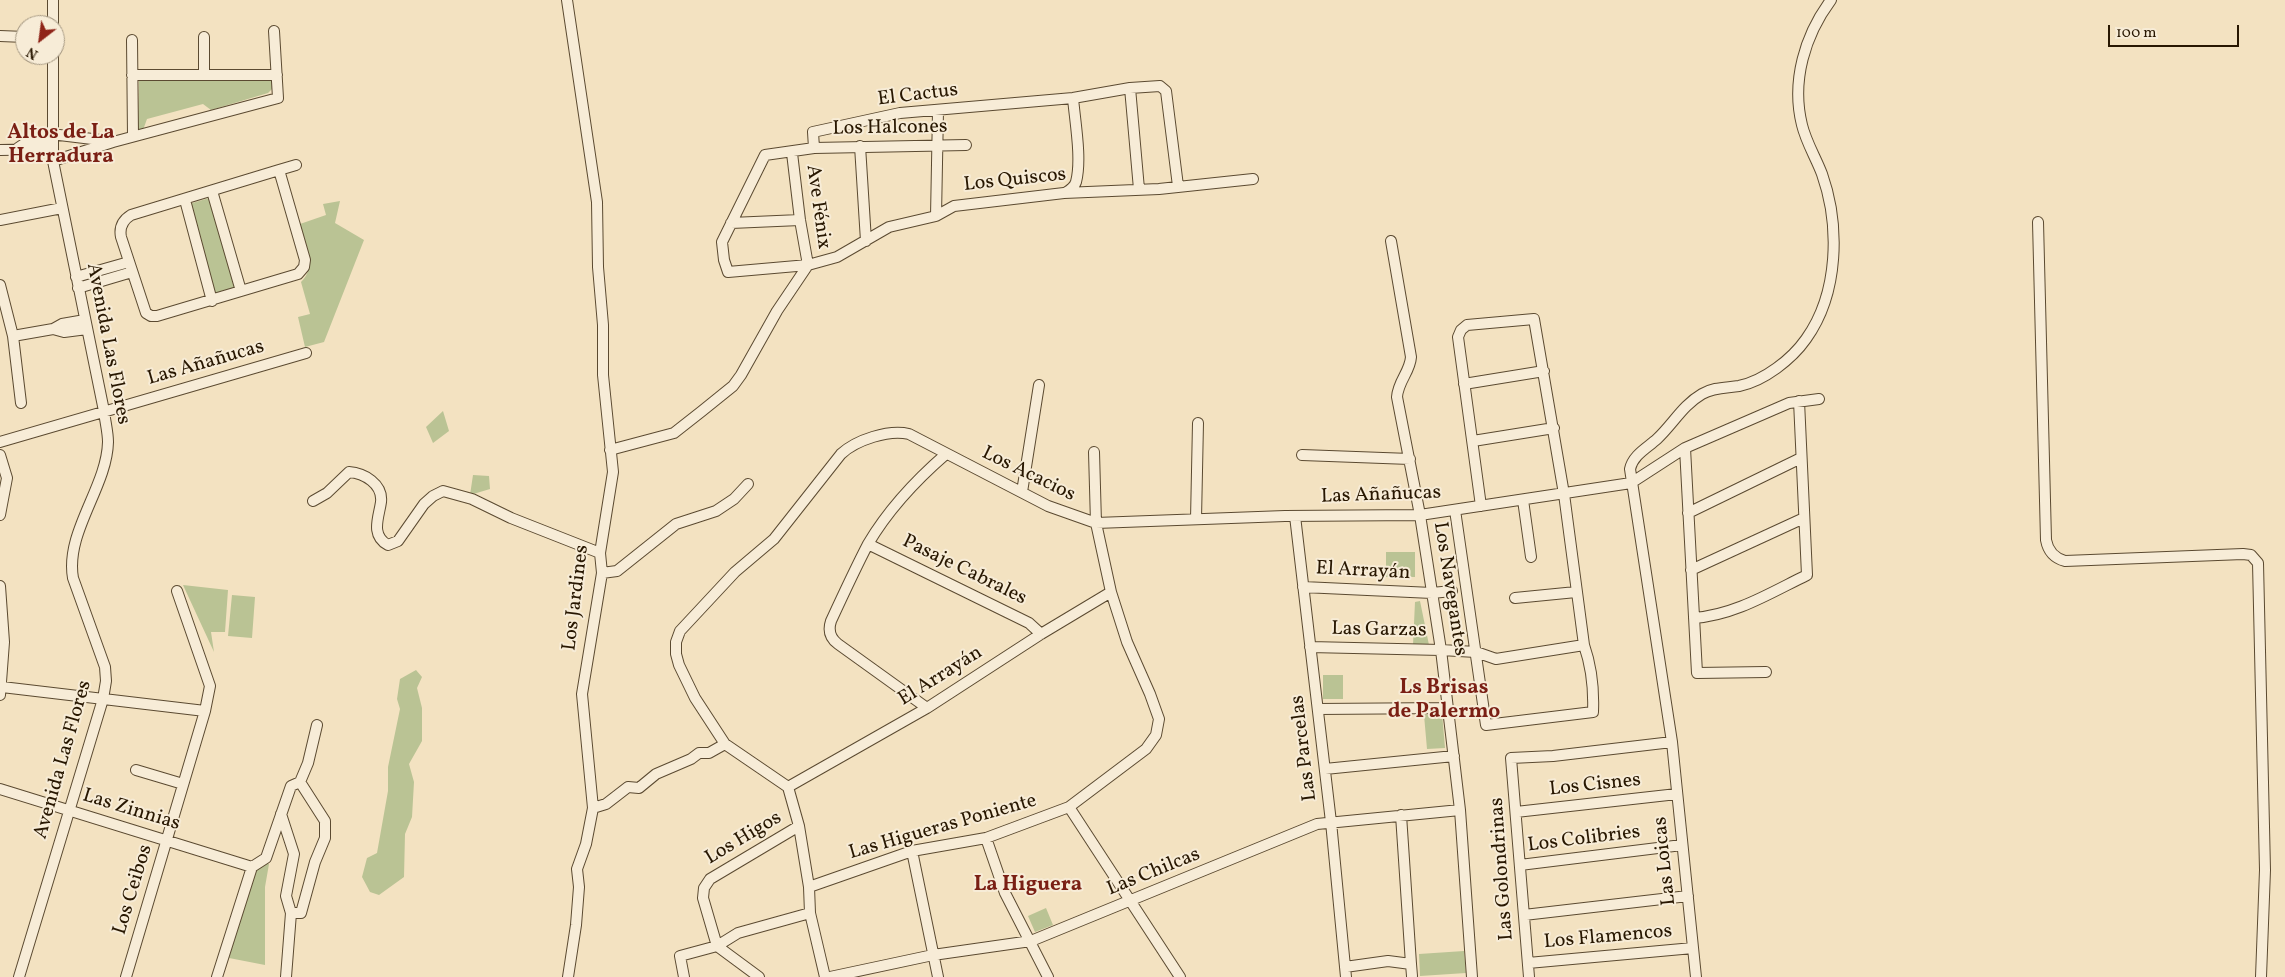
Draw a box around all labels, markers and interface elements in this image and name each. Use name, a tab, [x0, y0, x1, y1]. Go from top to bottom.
north arrow	[15, 15, 65, 65]
scale bar	[2110, 15, 2241, 47]
text: 100 m	[2116, 23, 2156, 44]
text: N	[24, 42, 42, 63]
street label: El Cactus	[876, 79, 960, 113]
street label: Los Halcones	[832, 116, 948, 142]
district label: Altos de La Herradura	[7, 121, 115, 171]
street label: Ave Fénix	[799, 163, 835, 251]
street label: Los Quiscos	[963, 164, 1067, 198]
street label: Avenida Las Flores	[80, 261, 134, 427]
street label: Las Añañucas	[145, 336, 267, 392]
street label: Los Acacios	[977, 442, 1079, 508]
street label: Las Añañucas	[1320, 482, 1442, 510]
street label: Los Navegantes	[1427, 520, 1471, 658]
street label: Pasaje Cabrales	[898, 531, 1030, 611]
street label: Los Jardines	[559, 544, 595, 652]
street label: El Arrayán	[1315, 558, 1411, 586]
street label: Las Garzas	[1331, 618, 1427, 644]
street label: El Arrayán	[894, 642, 988, 712]
district label: Ls Brisas de Palermo	[1388, 676, 1500, 726]
street label: Avenida Las Flores	[30, 678, 98, 842]
street label: Las Parcelas	[1287, 694, 1323, 802]
street label: Los Cisnes	[1548, 769, 1642, 803]
street label: Las Zinnias	[79, 785, 183, 837]
street label: Las Higueras Poniente	[846, 790, 1040, 866]
street label: Las Golondrinas	[1486, 797, 1520, 941]
street label: Los Higos	[701, 807, 787, 871]
street label: Las Loicas	[1649, 815, 1683, 907]
street label: Los Colibries	[1526, 821, 1642, 859]
street label: Los Ceibos	[109, 842, 159, 938]
street label: Las Chilcas	[1104, 843, 1204, 903]
district label: La Higuera	[974, 873, 1082, 899]
street label: Los Flamencos	[1543, 920, 1673, 956]

